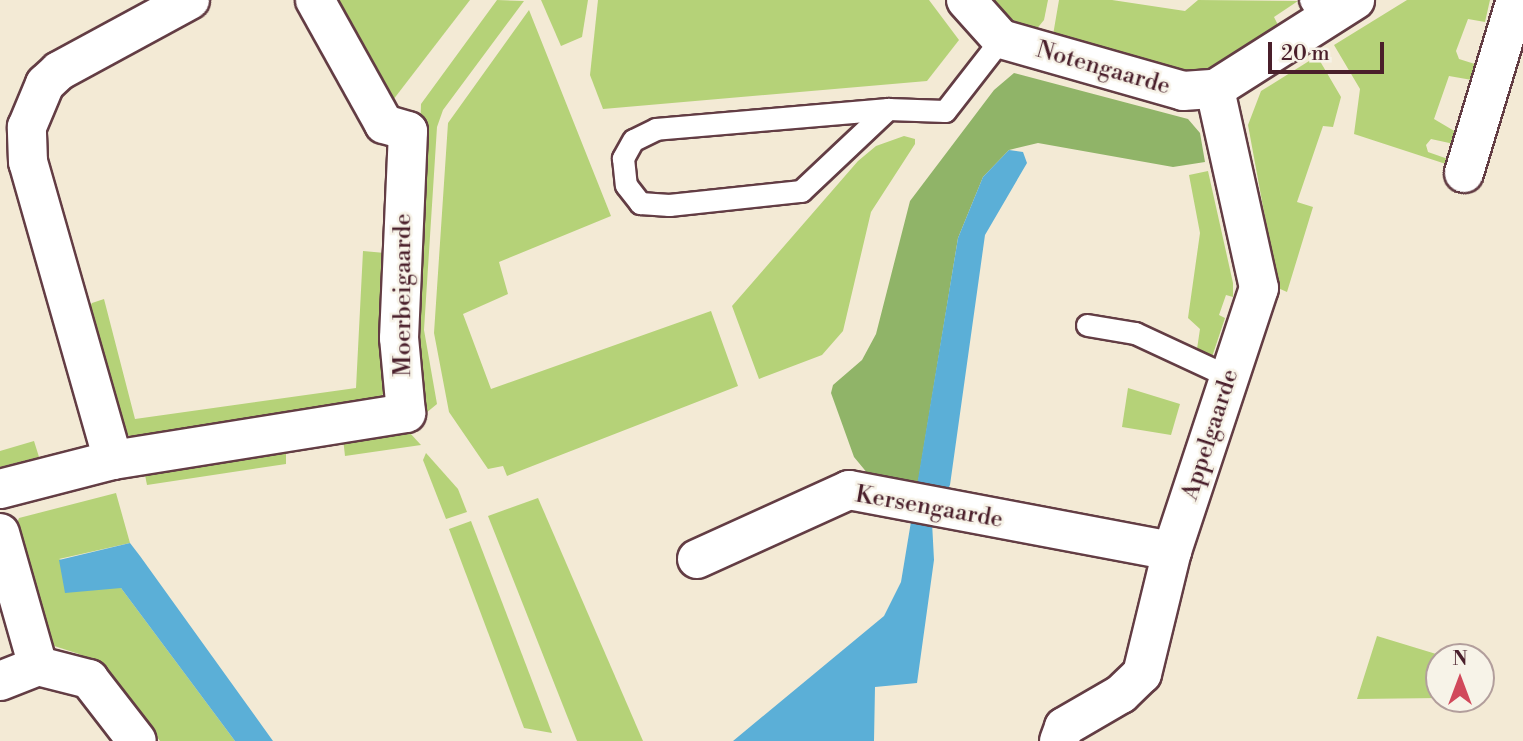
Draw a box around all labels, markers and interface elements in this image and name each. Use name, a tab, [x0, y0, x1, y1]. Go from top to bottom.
scale bar	[1271, 28, 1386, 72]
street label: Notengaarde	[1033, 36, 1173, 102]
text: 20 m	[1281, 41, 1330, 67]
street label: Moerbeigaarde	[390, 213, 418, 377]
street label: Appelgaarde	[1176, 366, 1246, 504]
street label: Kersengaarde	[853, 481, 1005, 535]
north arrow	[1425, 643, 1495, 713]
text: N	[1452, 647, 1468, 671]

